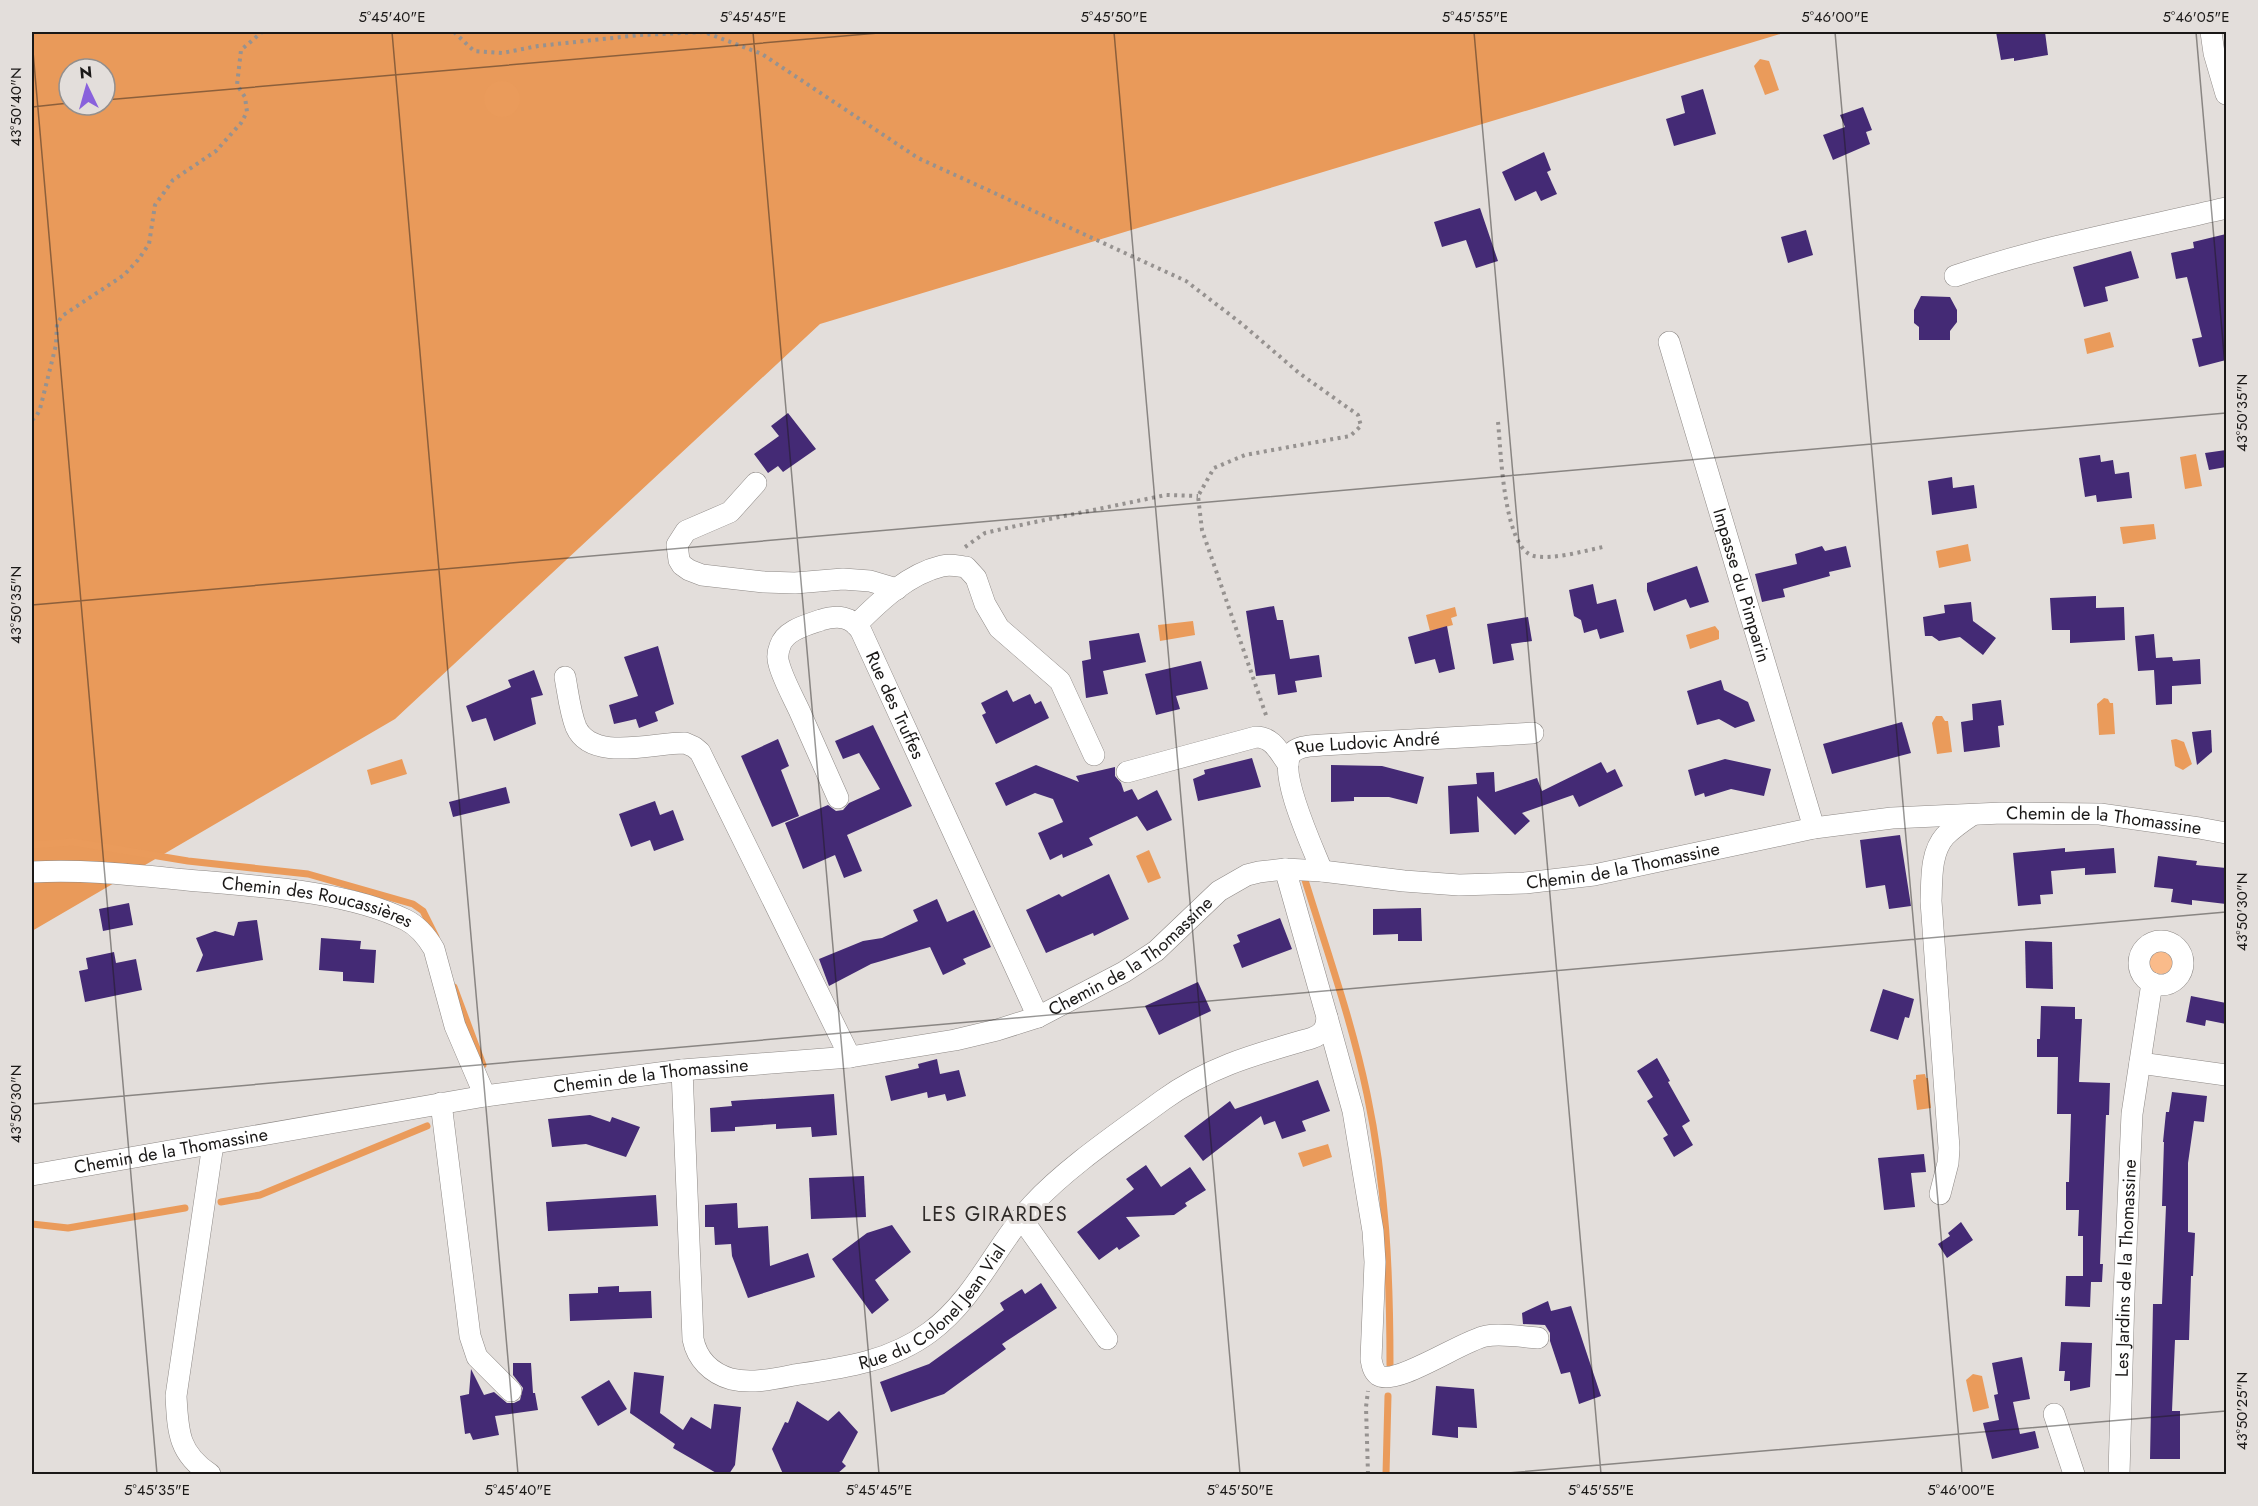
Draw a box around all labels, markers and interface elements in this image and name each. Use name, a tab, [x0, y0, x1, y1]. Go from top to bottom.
text: 5°45'40"E	[358, 6, 426, 28]
text: 5°45'45"E	[720, 6, 786, 28]
text: 5°45'50"E	[1081, 6, 1147, 28]
text: 5°45'55"E	[1442, 6, 1508, 28]
text: 5°46'00"E	[1801, 6, 1869, 28]
text: 5°46'05"E	[2163, 6, 2229, 28]
north arrow	[57, 57, 117, 117]
text: N	[78, 61, 93, 85]
text: 43°50'40"N	[5, 67, 27, 147]
text: 43°50'35"N	[2231, 374, 2253, 452]
street label: Impasse du Pimparin	[1706, 505, 1777, 666]
text: 43°50'35"N	[5, 566, 27, 644]
street label: Rue des Truffes	[859, 647, 931, 763]
street label: Rue Ludovic André	[1291, 725, 1440, 762]
street label: Chemin de la Thomassine	[2006, 800, 2203, 841]
street label: Chemin de la Thomassine	[1525, 836, 1722, 896]
street label: Chemin des Roucassières	[221, 870, 418, 934]
text: 43°50'30"N	[2231, 873, 2253, 951]
street label: Chemin de la Thomassine	[1044, 890, 1219, 1022]
street label: Chemin de la Thomassine	[552, 1052, 749, 1100]
text: 43°50'30"N	[5, 1065, 27, 1143]
street label: Chemin de la Thomassine	[72, 1121, 270, 1180]
street label: Les Jardins de la Thomassine	[2109, 1159, 2143, 1377]
district label: LES GIRARDES	[922, 1200, 1068, 1229]
street label: Rue du Colonel Jean Vial	[856, 1239, 1012, 1376]
text: 43°50'25"N	[2231, 1372, 2253, 1450]
text: 5°45'35"E	[124, 1479, 190, 1501]
text: 5°45'40"E	[484, 1479, 552, 1501]
text: 5°45'45"E	[846, 1479, 912, 1501]
text: 5°45'50"E	[1207, 1479, 1273, 1501]
text: 5°45'55"E	[1568, 1479, 1634, 1501]
text: 5°46'00"E	[1927, 1479, 1995, 1501]

